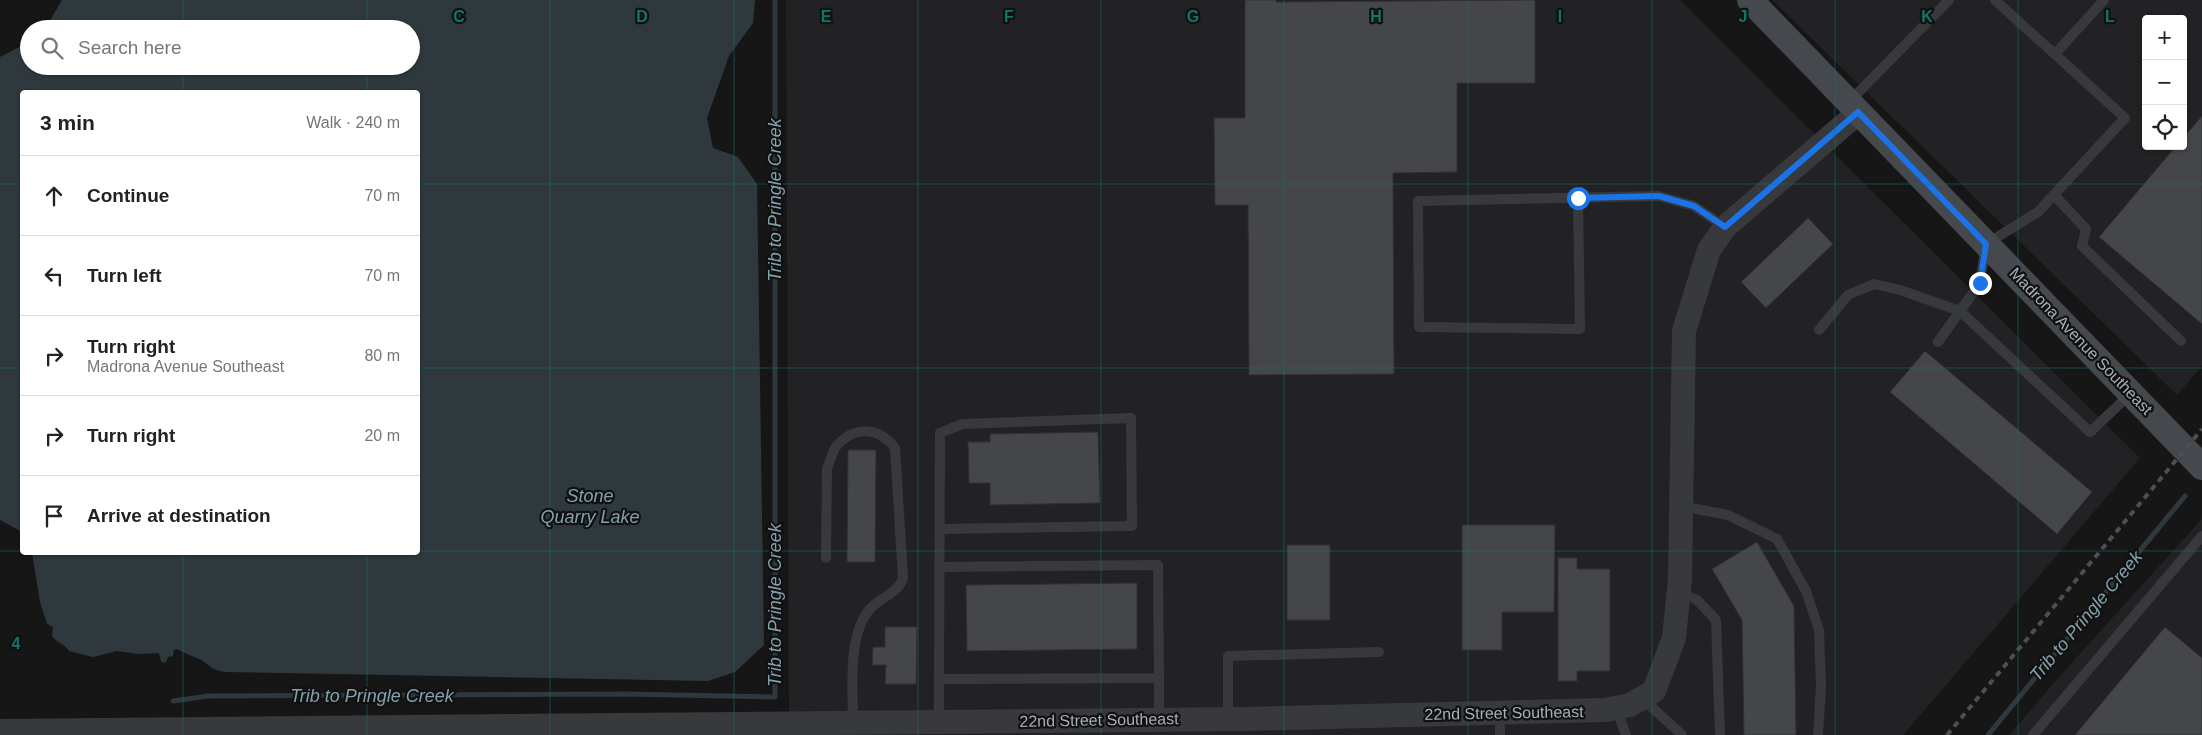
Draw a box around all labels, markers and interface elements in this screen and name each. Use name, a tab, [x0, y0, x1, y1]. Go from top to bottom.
text: C	[453, 8, 465, 25]
text: D	[636, 8, 648, 25]
text: E	[821, 8, 832, 25]
text: F	[1004, 8, 1014, 25]
text: G	[1187, 8, 1199, 25]
text: H	[1370, 8, 1382, 25]
text: I	[1558, 8, 1562, 25]
text: J	[1739, 8, 1747, 25]
text: K	[1921, 8, 1933, 25]
text: L	[2105, 8, 2115, 25]
map controls	[2142, 15, 2187, 150]
button: +	[2142, 15, 2187, 60]
search box	[20, 20, 420, 75]
icon: search	[38, 34, 66, 62]
text: Search here	[78, 37, 182, 58]
button: −	[2142, 60, 2187, 105]
button: locate	[2142, 105, 2187, 150]
text: 3 min	[40, 111, 95, 134]
text: Walk · 240 m	[306, 114, 400, 131]
water label: Trib to Pringle Creek	[765, 117, 785, 282]
icon: ahead	[40, 182, 68, 210]
text: Continue	[87, 185, 169, 206]
text: 70 m	[364, 187, 400, 204]
route start	[1567, 187, 1590, 210]
icon: left	[40, 262, 68, 290]
street label: Madrona Avenue Southeast	[2006, 264, 2156, 418]
text: Turn left	[87, 265, 162, 286]
text: 70 m	[364, 267, 400, 284]
route end	[1969, 272, 1992, 295]
text: Turn right	[87, 336, 175, 357]
icon: right	[40, 342, 68, 370]
text: 80 m	[364, 347, 400, 364]
text: Madrona Avenue Southeast	[87, 358, 284, 375]
icon: right	[40, 422, 68, 450]
text: Turn right	[87, 425, 175, 446]
text: 20 m	[364, 427, 400, 444]
water label: Stone Quarry Lake	[540, 486, 640, 527]
icon: arrive	[40, 502, 68, 530]
text: Arrive at destination	[87, 505, 271, 526]
water label: Trib to Pringle Creek	[765, 522, 785, 687]
water label: Trib to Pringle Creek	[2026, 546, 2147, 685]
text: 4	[12, 635, 21, 652]
water label: Trib to Pringle Creek	[290, 686, 455, 706]
street label: 22nd Street Southeast	[1424, 703, 1584, 723]
street label: 22nd Street Southeast	[1019, 710, 1179, 730]

